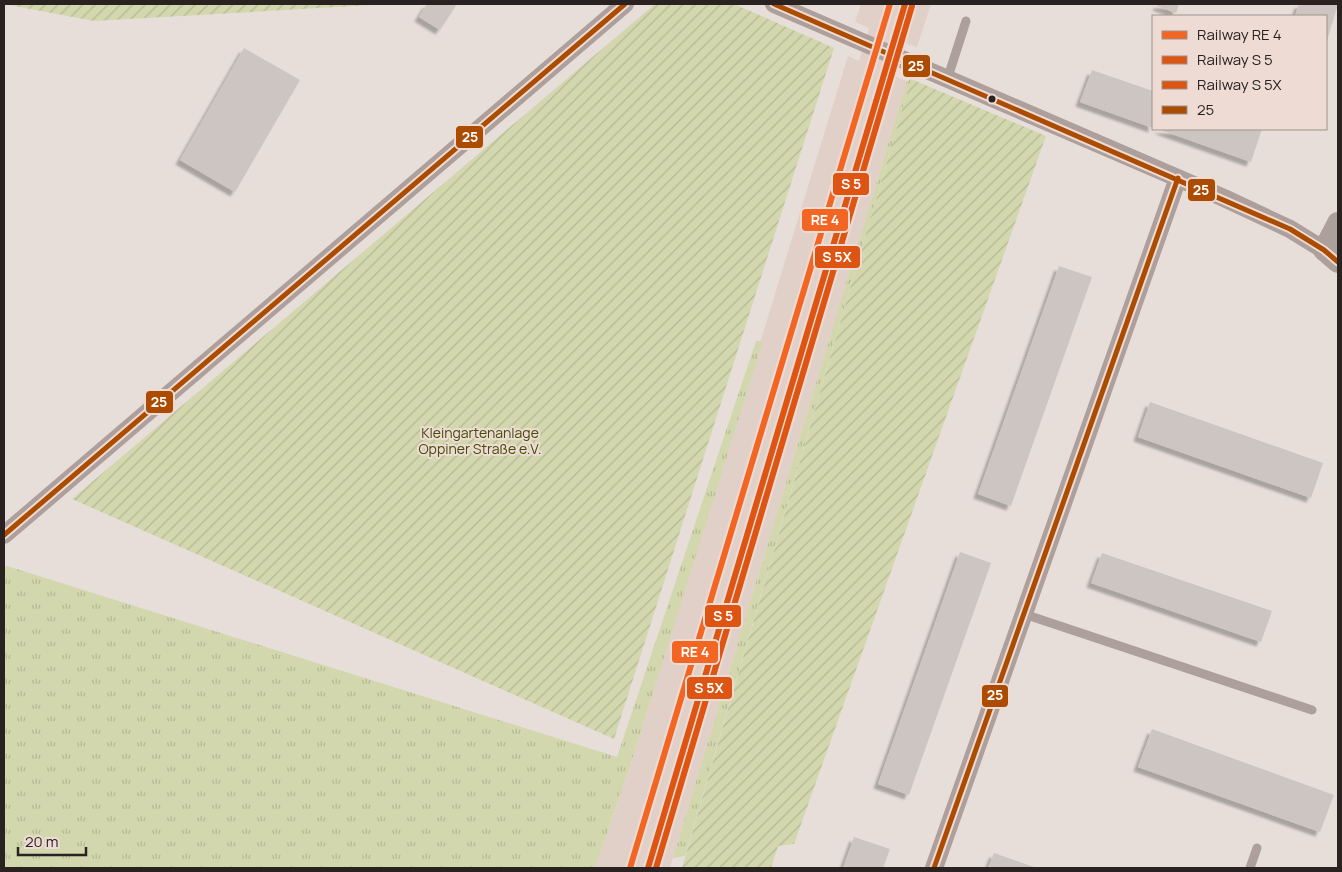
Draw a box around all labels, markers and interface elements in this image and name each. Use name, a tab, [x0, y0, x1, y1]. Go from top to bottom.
legend	[1152, 15, 1327, 130]
text: Railway RE 4	[1197, 24, 1282, 45]
text: Railway S 5	[1197, 49, 1273, 70]
line badge: 25	[902, 54, 931, 78]
text: 25	[908, 56, 924, 75]
text: Railway S 5X	[1197, 74, 1282, 95]
unlabelled marker	[987, 94, 997, 104]
text: 25	[1197, 99, 1214, 120]
line badge: 25	[455, 125, 484, 149]
text: 25	[462, 127, 478, 146]
line badge: S 5	[832, 172, 870, 196]
text: S 5	[841, 174, 861, 193]
line badge: 25	[1187, 178, 1216, 202]
text: 25	[1193, 180, 1209, 199]
line badge: RE 4	[801, 208, 849, 232]
text: RE 4	[811, 210, 839, 229]
line badge: S 5X	[814, 245, 861, 269]
text: S 5X	[822, 247, 853, 266]
line badge: 25	[145, 390, 174, 414]
text: 25	[151, 392, 167, 411]
park label: Kleingartenanlage Oppiner Straße e.V.	[418, 423, 542, 458]
line badge: S 5	[704, 604, 742, 628]
text: S 5	[713, 606, 733, 625]
line badge: RE 4	[671, 640, 719, 664]
text: RE 4	[681, 642, 709, 661]
line badge: S 5X	[686, 676, 733, 700]
text: S 5X	[694, 678, 725, 697]
line badge: 25	[981, 684, 1009, 708]
text: 25	[987, 685, 1003, 704]
scale bar	[18, 824, 85, 856]
text: 20 m	[25, 831, 58, 852]

